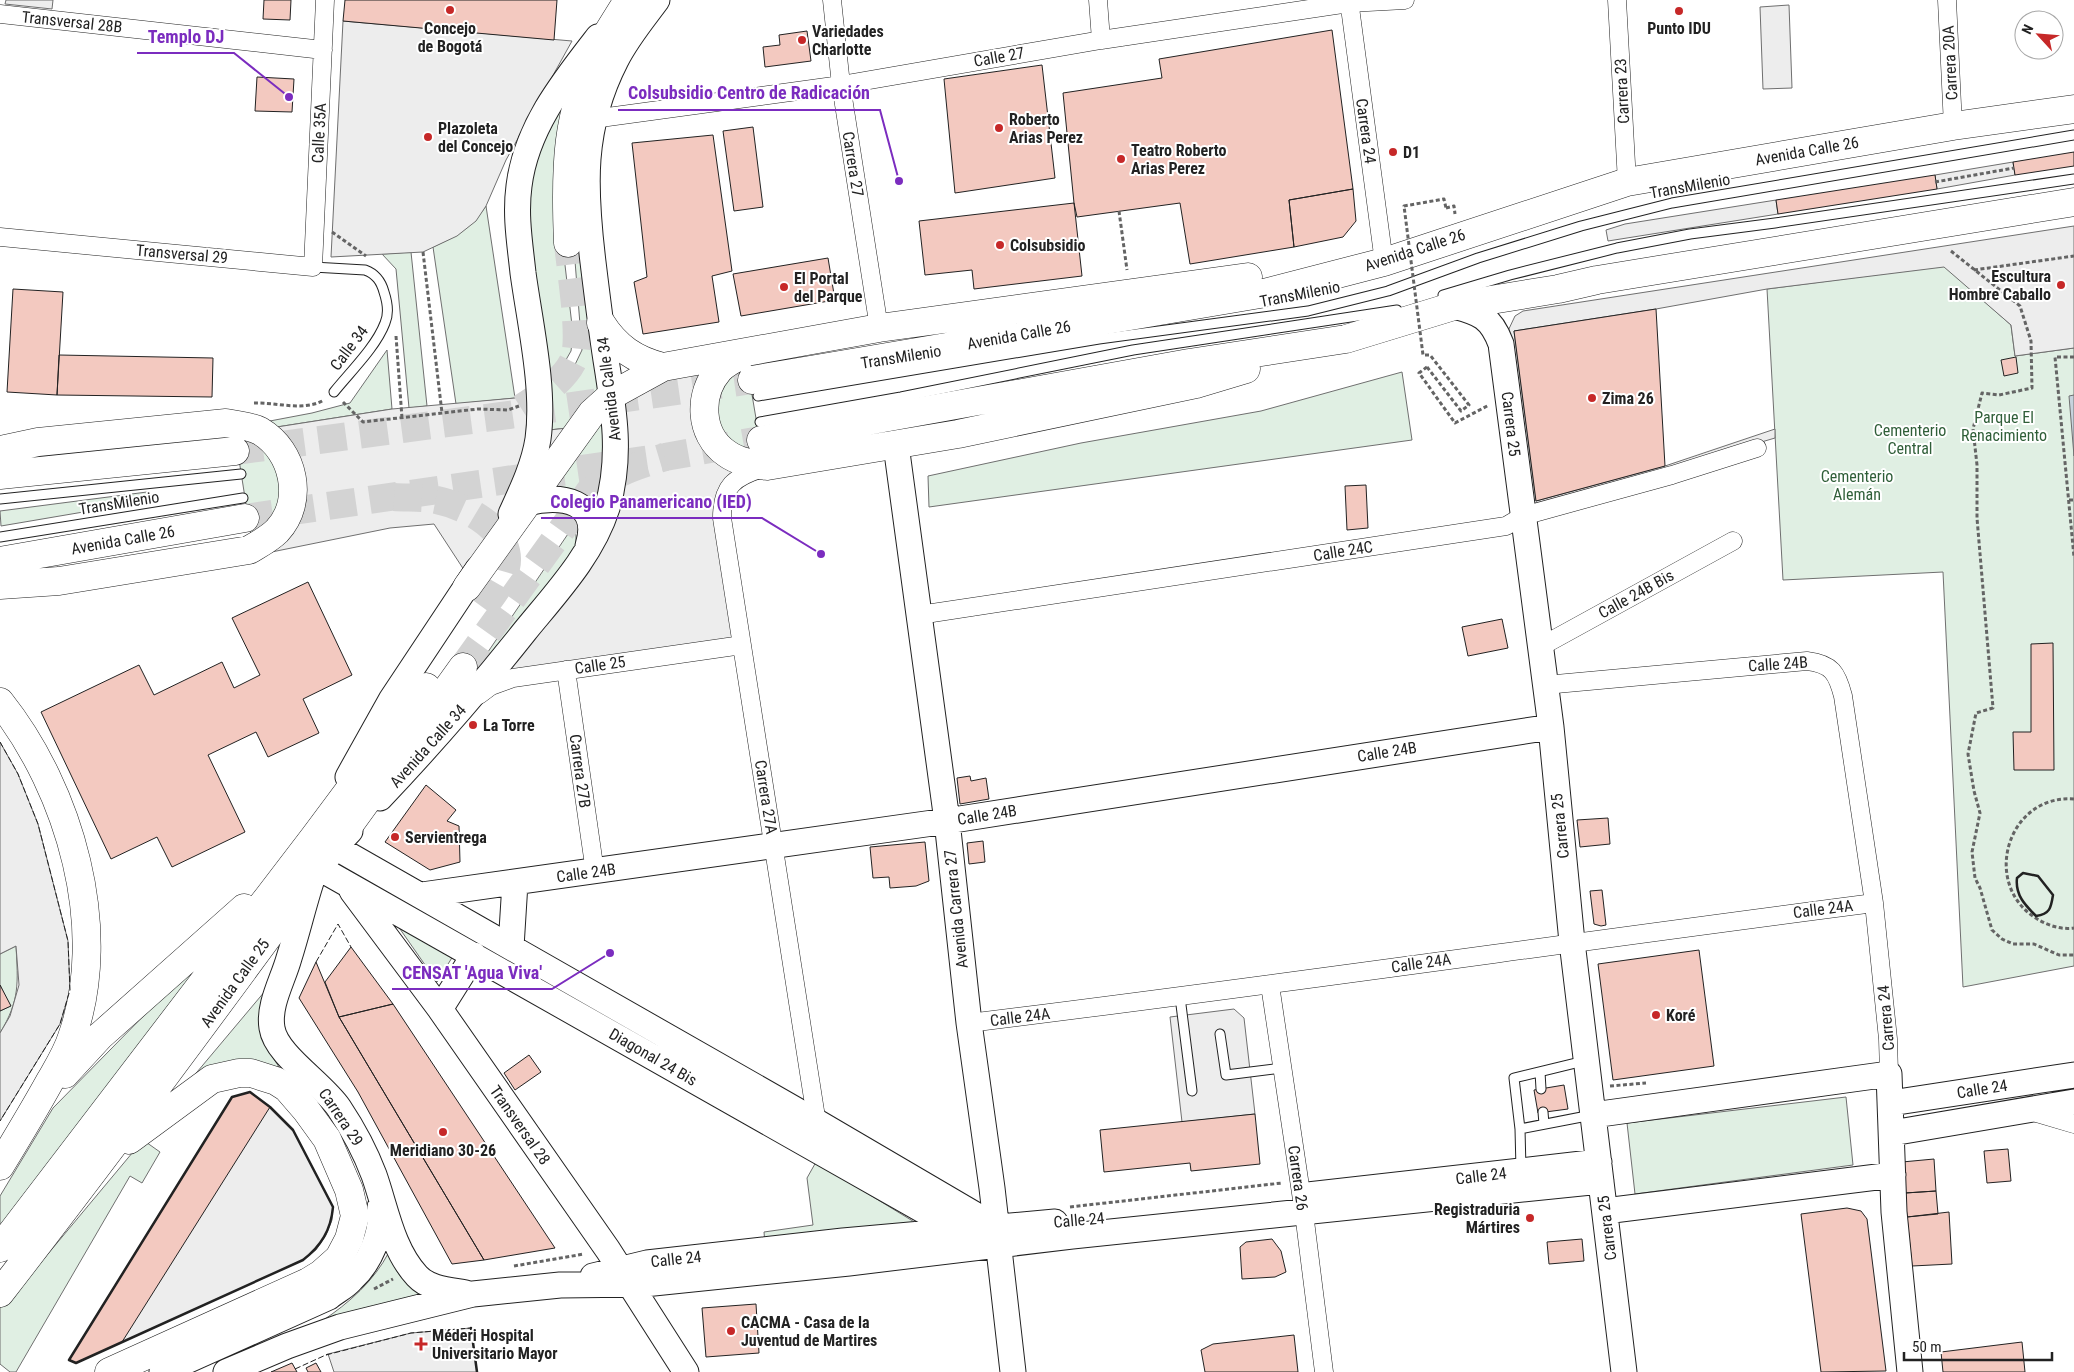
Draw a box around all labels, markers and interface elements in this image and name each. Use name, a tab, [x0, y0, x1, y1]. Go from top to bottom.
marker: Concejo de Bogotá	[444, 4, 456, 16]
marker: Punto IDU	[1673, 5, 1685, 17]
street label: Transversal 28B	[21, 7, 123, 37]
north arrow	[2014, 10, 2064, 60]
place label: Concejo de Bogotá	[418, 19, 483, 56]
place label: Punto IDU	[1647, 19, 1711, 38]
callout: Templo DJ	[137, 20, 234, 53]
place label: Variedades Charlotte	[812, 22, 884, 59]
text: N	[2018, 22, 2036, 37]
street label: Carrera 20A	[1939, 25, 1961, 101]
text: Templo DJ	[148, 26, 224, 47]
marker: Variedades Charlotte	[796, 34, 808, 46]
street label: Calle 27	[972, 43, 1026, 71]
street label: Carrera 23	[1611, 58, 1633, 124]
callout: Colsubsidio Centro de Radicación	[618, 77, 880, 110]
text: Colsubsidio Centro de Radicación	[628, 82, 870, 103]
street label: Carrera 24	[1352, 97, 1380, 165]
street label: Calle 35A	[308, 102, 330, 164]
place label: Roberto Arias Perez	[1009, 110, 1083, 147]
place label: Plazoleta del Concejo	[438, 119, 513, 156]
marker: Roberto Arias Perez	[993, 122, 1005, 134]
street label: Carrera 27	[838, 130, 868, 198]
marker: Plazoleta del Concejo	[422, 131, 434, 143]
street label: Avenida Calle 26	[1754, 133, 1860, 169]
place label: Teatro Roberto Arias Perez	[1131, 141, 1227, 178]
place label: D1	[1403, 143, 1420, 162]
marker: D1	[1387, 146, 1399, 158]
marker: Teatro Roberto Arias Perez	[1115, 153, 1127, 165]
street label: TransMilenio	[1648, 170, 1732, 202]
street label: Avenida Calle 26	[1362, 225, 1468, 275]
place label: Colsubsidio	[1010, 236, 1085, 255]
marker: Colsubsidio	[994, 239, 1006, 251]
street label: Transversal 29	[135, 241, 229, 267]
place label: Escultura Hombre Caballo	[1949, 267, 2051, 304]
place label: El Portal del Parque	[794, 269, 863, 306]
street label: TransMilenio	[1258, 277, 1342, 311]
marker: Escultura Hombre Caballo	[2055, 279, 2067, 291]
marker: El Portal del Parque	[778, 281, 790, 293]
street label: Avenida Calle 26	[966, 317, 1072, 353]
street label: Calle 34	[326, 322, 372, 374]
street label: Avenida Calle 34	[593, 336, 625, 442]
street label: TransMilenio	[859, 341, 943, 373]
place label: Zima 26	[1602, 389, 1654, 408]
street label: Carrera 25	[1498, 390, 1524, 458]
marker: Zima 26	[1586, 392, 1598, 404]
park label: Parque El Renacimiento	[1961, 408, 2047, 445]
park label: Cementerio Central	[1874, 421, 1946, 458]
park label: Cementerio Alemán	[1821, 467, 1893, 504]
callout: Colegio Panamericano (IED)	[541, 485, 762, 518]
street label: TransMilenio	[77, 487, 161, 519]
text: Colegio Panamericano (IED)	[550, 491, 752, 513]
street label: Avenida Calle 26	[70, 522, 176, 558]
street label: Calle 24C	[1312, 537, 1374, 565]
street label: Calle 24B Bis	[1595, 566, 1677, 622]
street label: Calle 25	[573, 652, 627, 678]
street label: Calle 24B	[1748, 652, 1808, 676]
street label: Avenida Calle 34	[386, 701, 470, 791]
place label: La Torre	[483, 716, 535, 735]
marker: La Torre	[467, 719, 479, 731]
street label: Carrera 27B	[565, 733, 595, 809]
street label: Calle 24B	[1356, 738, 1418, 766]
street label: Carrera 27A	[751, 759, 781, 835]
street label: Carrera 25	[1547, 792, 1573, 860]
street label: Calle 24B	[956, 801, 1018, 829]
place label: Servientrega	[405, 828, 487, 847]
marker: Servientrega	[389, 831, 401, 843]
street label: Avenida Carrera 27	[940, 849, 972, 969]
street label: Calle 24B	[555, 859, 617, 887]
street label: Calle 24A	[1792, 896, 1854, 922]
street label: Avenida Calle 25	[197, 935, 274, 1031]
street label: Calle 24A	[1390, 949, 1452, 977]
callout: CENSAT 'Agua Viva'	[392, 956, 552, 989]
text: CENSAT 'Agua Viva'	[402, 962, 542, 983]
street label: Carrera 24	[1874, 984, 1898, 1051]
street label: Calle 24A	[989, 1004, 1051, 1030]
place label: Koré	[1666, 1006, 1696, 1025]
marker: Koré	[1650, 1009, 1662, 1021]
street label: Diagonal 24 Bis	[606, 1024, 700, 1090]
street label: Calle 24	[1955, 1076, 2009, 1102]
street label: Transversal 28	[486, 1082, 554, 1168]
street label: Carrera 29	[315, 1085, 367, 1149]
marker: Meridiano 30-26	[437, 1126, 449, 1138]
place label: Meridiano 30-26	[390, 1141, 496, 1160]
street label: Carrera 26	[1284, 1144, 1312, 1212]
street label: Calle 24	[1455, 1163, 1508, 1189]
street label: Carrera 25	[1594, 1194, 1620, 1262]
place label: Registraduria Mártires	[1434, 1200, 1520, 1237]
street label: Calle 24	[1053, 1208, 1105, 1232]
marker: Registraduria Mártires	[1524, 1212, 1536, 1224]
street label: Calle 24	[650, 1247, 702, 1271]
place label: CACMA - Casa de la Juventud de Martires	[741, 1313, 877, 1350]
marker: CACMA - Casa de la Juventud de Martires	[725, 1325, 737, 1337]
place label: Méderi Hospital Universitario Mayor	[432, 1326, 558, 1363]
scale bar	[1904, 1330, 2052, 1362]
marker: Méderi Hospital Universitario Mayor	[414, 1337, 428, 1351]
text: 50 m	[1912, 1338, 1942, 1356]

